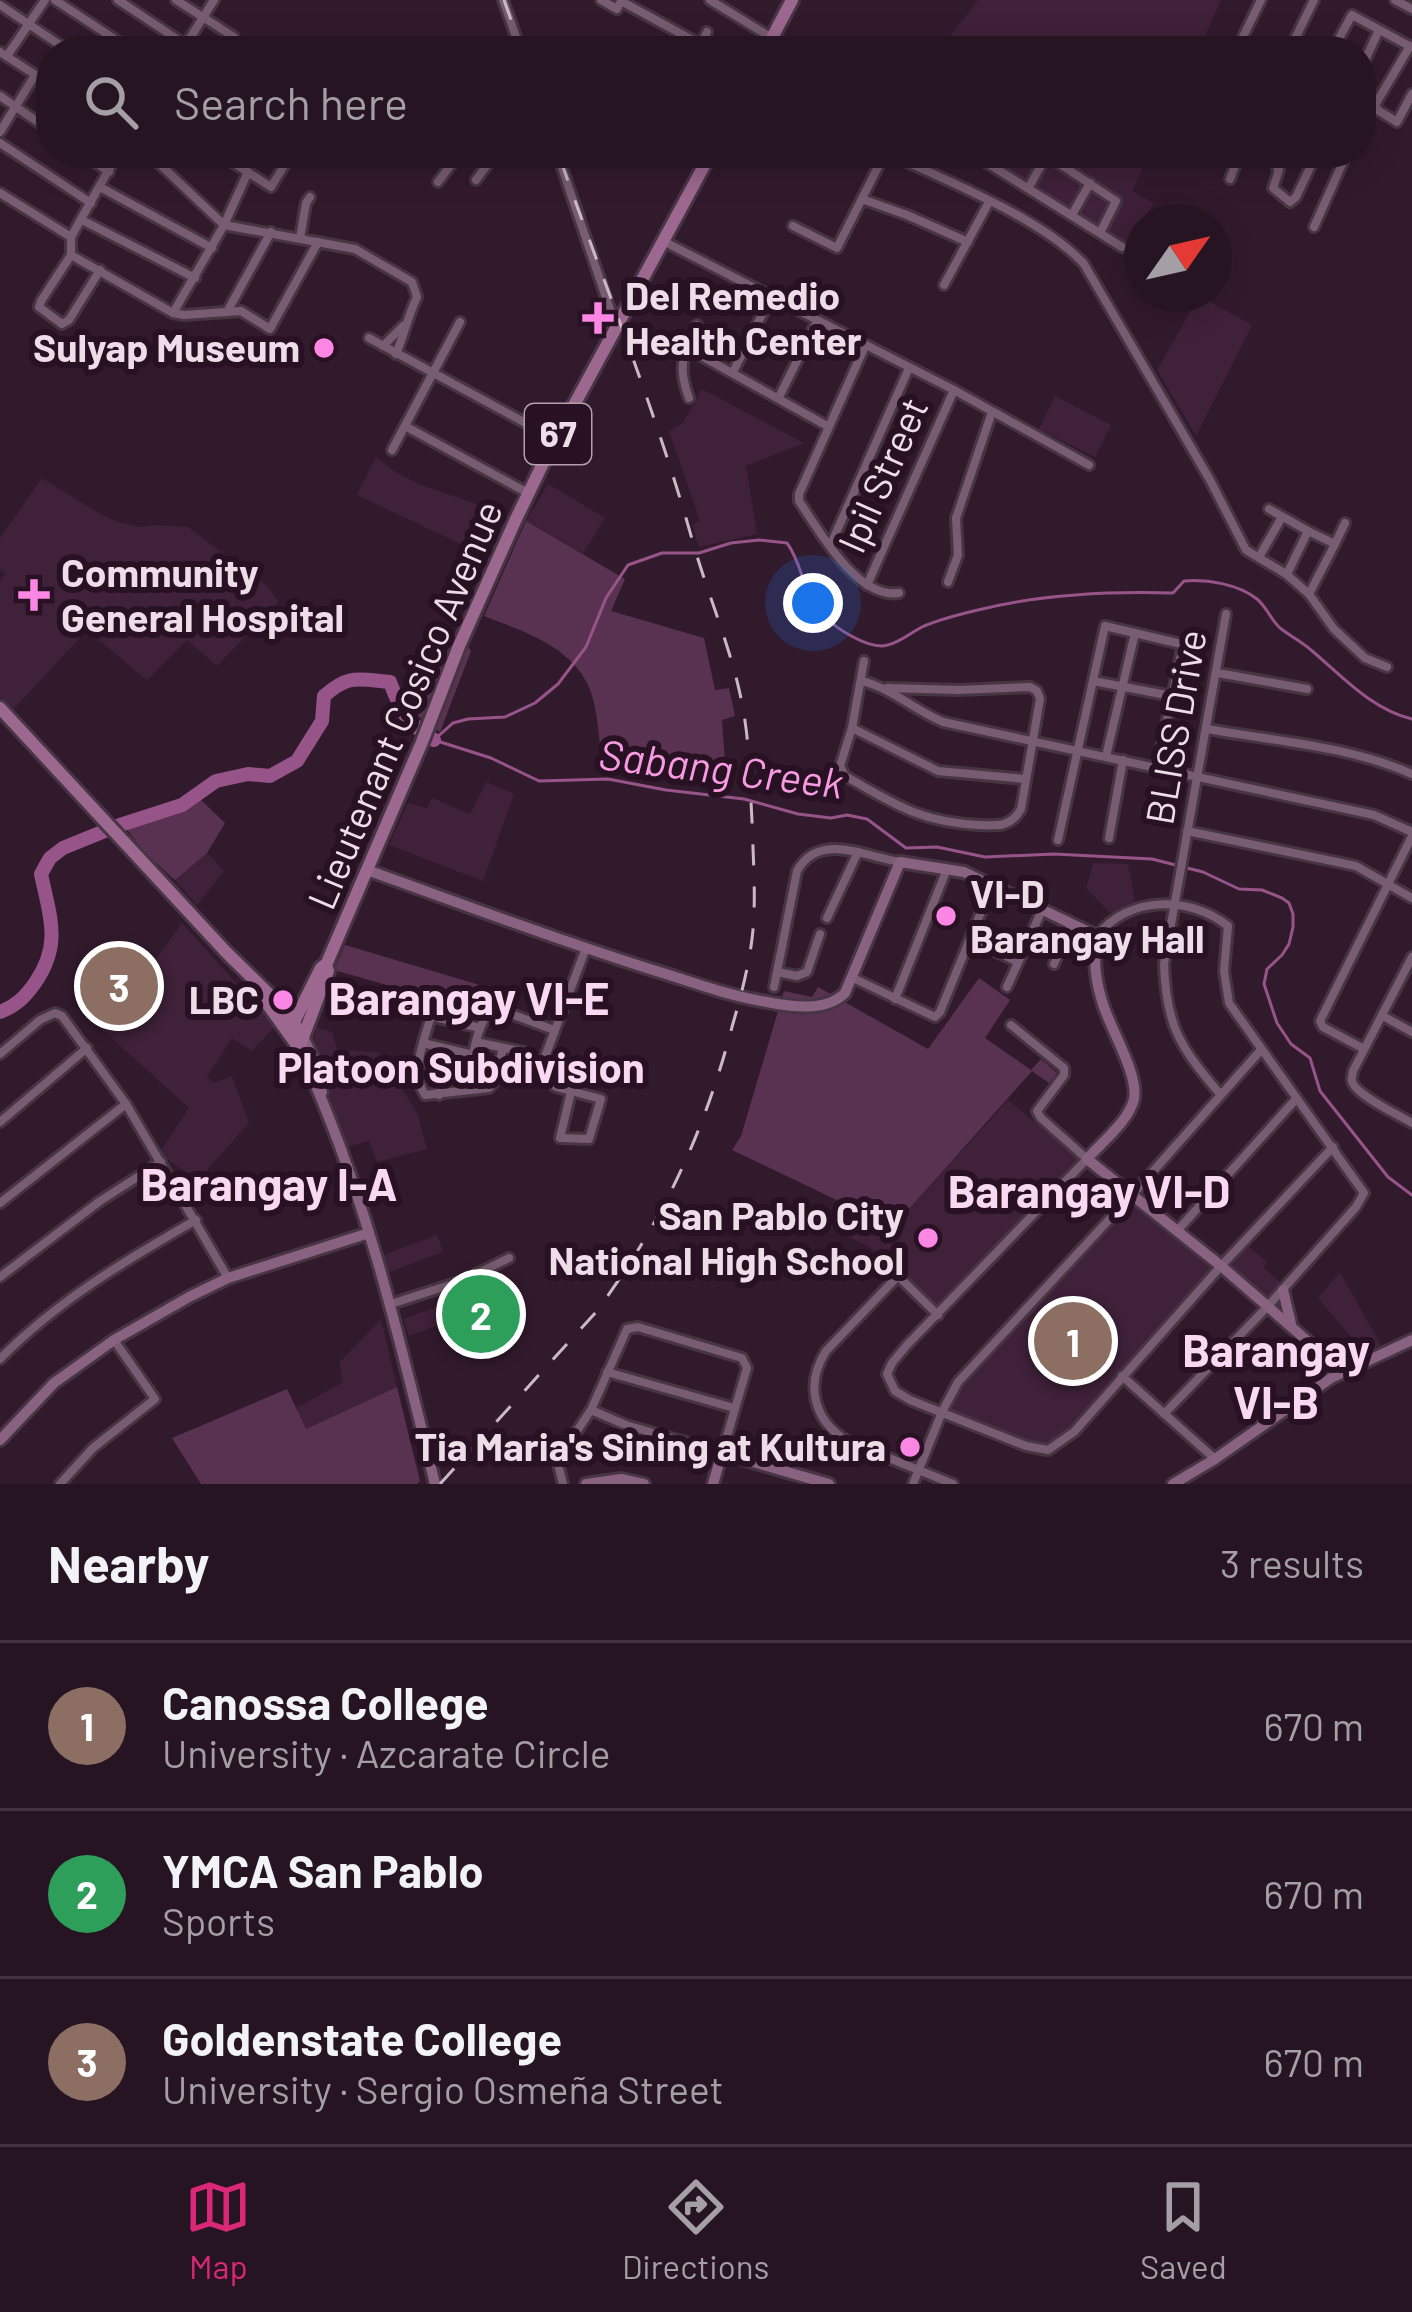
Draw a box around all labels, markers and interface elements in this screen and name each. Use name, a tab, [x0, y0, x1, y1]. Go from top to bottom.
search box	[36, 36, 1376, 168]
icon: search	[78, 69, 144, 135]
text: Search here	[174, 75, 408, 129]
north arrow	[1124, 204, 1232, 312]
place label: Del Remedio Health Center	[625, 271, 862, 363]
marker: Del Remedio Health Center	[582, 302, 614, 334]
place label: Sulyap Museum	[33, 323, 300, 370]
marker: Sulyap Museum	[311, 335, 337, 361]
street label: Ipil Street	[827, 390, 937, 559]
road number: 67	[525, 404, 591, 464]
street label: Lieutenant Cosico Avenue	[296, 493, 511, 916]
place label: Community General Hospital	[61, 548, 344, 640]
your location	[783, 573, 843, 633]
marker: Community General Hospital	[18, 579, 50, 611]
street label: BLISS Drive	[1134, 626, 1215, 828]
water label: Sabang Creek	[596, 727, 847, 808]
place label: VI-D Barangay Hall	[970, 869, 1205, 961]
marker: VI-D Barangay Hall	[933, 903, 959, 929]
pin: 3	[80, 941, 158, 1031]
district label: Barangay VI-E	[328, 970, 610, 1025]
place label: LBC	[189, 975, 259, 1022]
marker: LBC	[270, 987, 296, 1013]
district label: Platoon Subdivision	[277, 1041, 645, 1091]
district label: Barangay I-A	[140, 1156, 398, 1211]
district label: Barangay VI-D	[948, 1163, 1230, 1218]
place label: San Pablo City National High School	[549, 1191, 904, 1283]
marker: San Pablo City National High School	[915, 1225, 941, 1251]
pin: 2	[442, 1269, 520, 1359]
pin: 1	[1034, 1296, 1112, 1386]
district label: Barangay VI-B	[1182, 1322, 1370, 1428]
place label: Tia Maria's Sining at Kultura	[414, 1422, 886, 1469]
marker: Tia Maria's Sining at Kultura	[897, 1434, 923, 1460]
text: Nearby	[48, 1532, 209, 1593]
text: 3 results	[1220, 1539, 1364, 1586]
text: Canossa College	[162, 1675, 489, 1729]
text: 1	[80, 1702, 94, 1749]
text: 670 m	[1263, 1702, 1364, 1749]
text: University · Azcarate Circle	[162, 1729, 611, 1776]
text: YMCA San Pablo	[162, 1843, 483, 1897]
text: 2	[76, 1870, 98, 1917]
text: 670 m	[1263, 1870, 1364, 1917]
text: Sports	[162, 1897, 275, 1944]
text: Goldenstate College	[162, 2011, 562, 2065]
text: 3	[76, 2038, 98, 2085]
text: 670 m	[1263, 2038, 1364, 2085]
text: University · Sergio Osmeña Street	[162, 2065, 724, 2112]
tab: Map	[185, 2174, 251, 2286]
tab: Directions	[622, 2174, 769, 2286]
tab: Saved	[1140, 2174, 1227, 2286]

